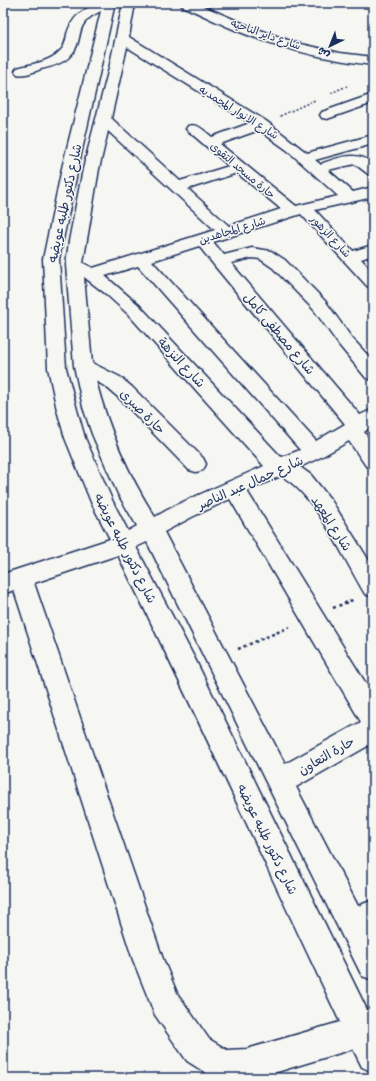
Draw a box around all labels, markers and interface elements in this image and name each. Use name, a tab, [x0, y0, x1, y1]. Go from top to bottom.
street label: شارع داير الناحيه	[228, 15, 303, 54]
north arrow	[310, 26, 350, 66]
text: ش	[314, 44, 332, 63]
street label: شارع الانوار المحمديه	[196, 82, 281, 144]
street label: حارة مسجد التقوى	[207, 139, 278, 202]
street label: شارع دكتور طلبه عويضه	[43, 142, 86, 264]
street label: شارع الزهور	[306, 211, 354, 262]
street label: شارع المجاهدين	[197, 213, 268, 249]
street label: شارع مصطفى كامل	[239, 288, 320, 379]
street label: شارع النزهة	[153, 333, 210, 392]
street label: حارة صبرى	[116, 384, 170, 438]
street label: شارع جمال عبد الناصر	[193, 451, 306, 515]
street label: شارع دكتور طلبه عويضه	[90, 490, 161, 606]
street label: شارع المعهد	[307, 492, 357, 555]
street label: حارة التعاون	[294, 732, 358, 779]
street label: شارع دكتور طلبه عويضه	[232, 781, 303, 898]

